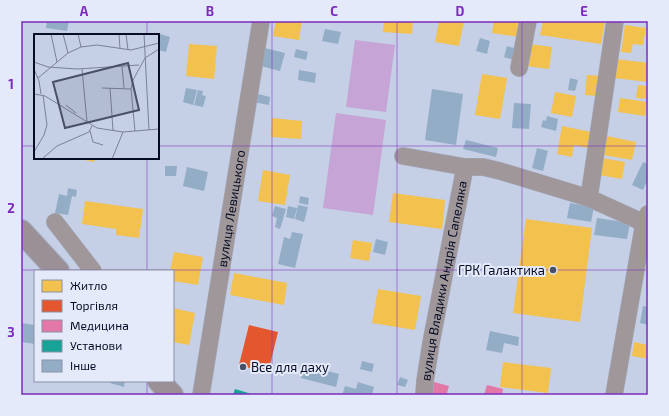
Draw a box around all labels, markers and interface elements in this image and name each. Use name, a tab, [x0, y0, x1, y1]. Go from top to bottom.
text: A	[80, 3, 89, 19]
text: B	[206, 3, 214, 19]
text: C	[330, 3, 338, 19]
text: D	[456, 3, 465, 19]
text: E	[580, 3, 588, 19]
inset map	[34, 34, 159, 159]
text: 1	[8, 76, 14, 92]
street label: вулиця Левицького	[214, 148, 248, 268]
street label: вулиця Владики Андрія Сапеляка	[417, 179, 470, 382]
text: 2	[7, 200, 15, 216]
place label: ГРК Галактика	[458, 262, 545, 278]
marker: ГРК Галактика	[548, 265, 558, 275]
legend	[34, 270, 174, 382]
text: Житло	[70, 278, 108, 292]
text: Торгівля	[70, 298, 118, 312]
text: Медицина	[70, 318, 129, 332]
text: 3	[7, 324, 15, 340]
text: Установи	[70, 338, 122, 352]
text: Інше	[70, 358, 96, 372]
place label: Все для даху	[251, 359, 329, 375]
marker: Все для даху	[238, 362, 248, 372]

